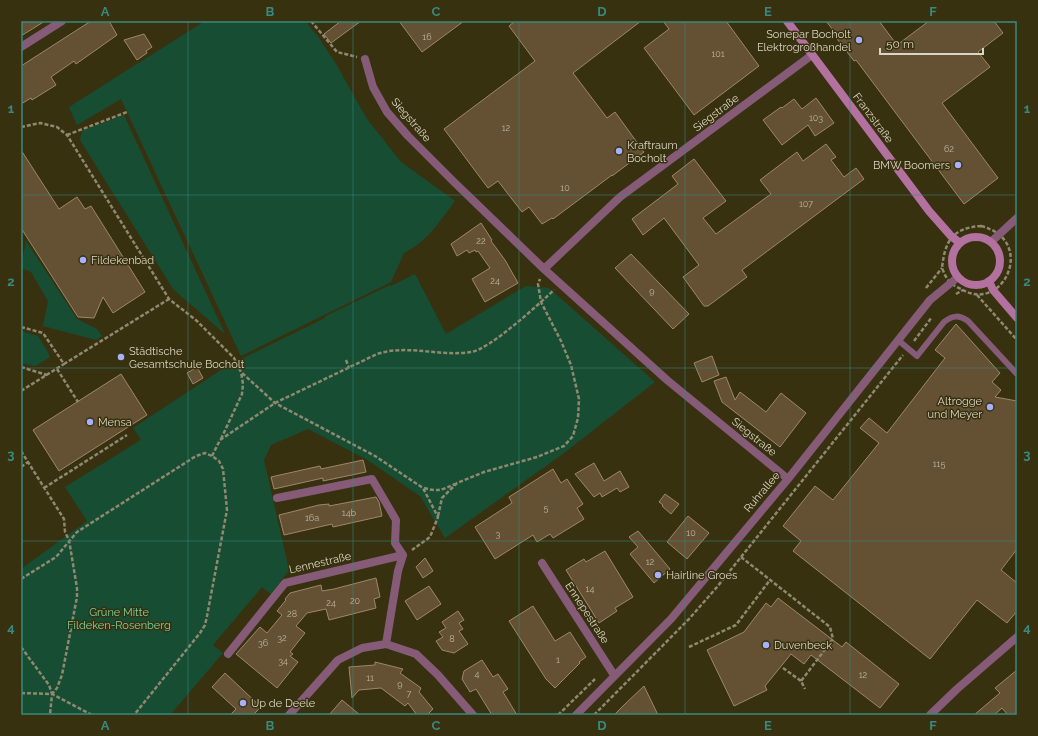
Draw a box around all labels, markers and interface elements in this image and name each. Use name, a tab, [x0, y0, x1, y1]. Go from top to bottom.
text: A	[101, 4, 110, 19]
text: B	[266, 4, 275, 19]
text: C	[432, 4, 441, 19]
text: D	[597, 4, 607, 19]
text: E	[764, 4, 772, 19]
text: F	[929, 4, 937, 19]
place label: Sonepar Bocholt Elektrogroßhandel	[757, 28, 851, 54]
scale bar	[880, 30, 983, 56]
house number: 16	[422, 32, 432, 42]
marker: Sonepar Bocholt Elektrogroßhandel	[854, 35, 864, 45]
text: 50 m	[886, 37, 914, 51]
house number: 101	[711, 49, 725, 59]
street label: Franzstraße	[850, 90, 896, 146]
street label: Siegstraße	[691, 91, 742, 134]
street label: Siegstraße	[388, 95, 434, 145]
text: 1	[8, 101, 15, 116]
text: 1	[1024, 101, 1031, 116]
house number: 103	[809, 113, 823, 123]
house number: 12	[502, 123, 511, 133]
place label: Kraftraum Bocholt	[627, 139, 678, 165]
house number: 62	[944, 144, 954, 154]
marker: Kraftraum Bocholt	[614, 146, 624, 156]
place label: BMW Boomers	[873, 159, 950, 172]
marker: BMW Boomers	[953, 160, 963, 170]
house number: 10	[560, 183, 570, 193]
house number: 107	[799, 199, 813, 209]
house number: 22	[476, 236, 486, 246]
place label: Fildekenbad	[91, 254, 154, 267]
marker: Fildekenbad	[78, 255, 88, 265]
text: 2	[7, 274, 15, 289]
text: 2	[1023, 274, 1031, 289]
house number: 24	[490, 276, 500, 286]
house number: 9	[649, 286, 655, 296]
place label: Städtische Gesamtschule Bocholt	[129, 345, 245, 371]
marker: Städtische Gesamtschule Bocholt	[116, 352, 126, 362]
place label: Altrogge und Meyer	[927, 395, 983, 421]
marker: Altrogge und Meyer	[985, 402, 995, 412]
street label: Siegstraße	[729, 415, 779, 459]
place label: Mensa	[98, 416, 132, 429]
marker: Mensa	[85, 417, 95, 427]
text: 3	[7, 447, 15, 462]
text: 3	[1023, 447, 1031, 462]
house number: 115	[933, 459, 945, 469]
street label: Ruhrallee	[741, 469, 783, 515]
house number: 5	[544, 503, 549, 513]
house number: 14b	[342, 508, 357, 518]
house number: 16a	[305, 513, 319, 523]
house number: 10	[686, 528, 696, 538]
house number: 3	[496, 529, 501, 539]
street label: Lennestraße	[288, 549, 353, 576]
house number: 12	[646, 557, 655, 567]
place label: Hairline Groes	[666, 569, 737, 582]
marker: Hairline Groes	[653, 570, 663, 580]
street label: Ennepestraße	[562, 580, 612, 647]
house number: 14	[586, 584, 594, 594]
house number: 20	[350, 596, 361, 606]
house number: 24	[326, 598, 336, 608]
park label: Grüne Mitte Fildeken-Rosenberg	[67, 606, 171, 632]
house number: 28	[287, 609, 297, 619]
text: 4	[7, 620, 15, 635]
text: 4	[1023, 620, 1031, 635]
house number: 32	[277, 633, 287, 643]
house number: 8	[449, 634, 455, 644]
house number: 36	[258, 638, 269, 648]
place label: Duvenbeck	[774, 639, 832, 652]
marker: Duvenbeck	[761, 640, 771, 650]
house number: 1	[556, 655, 560, 665]
house number: 34	[278, 656, 288, 666]
house number: 4	[475, 669, 480, 679]
house number: 12	[859, 670, 868, 680]
house number: 11	[366, 673, 374, 683]
house number: 9	[397, 679, 403, 689]
house number: 7	[407, 689, 412, 699]
place label: Up de Deele	[251, 697, 316, 710]
marker: Up de Deele	[238, 698, 248, 708]
text: A	[101, 718, 110, 733]
text: B	[266, 718, 275, 733]
text: C	[432, 718, 441, 733]
text: D	[597, 718, 607, 733]
text: E	[764, 718, 772, 733]
text: F	[929, 718, 937, 733]

